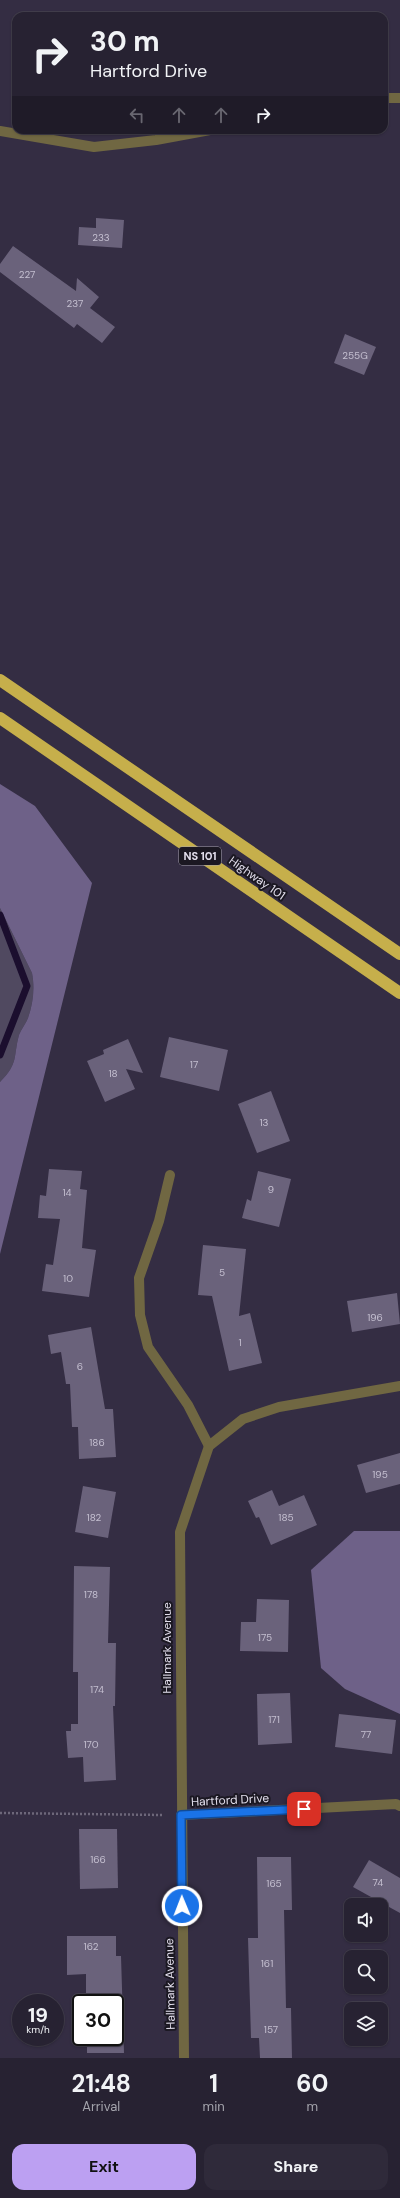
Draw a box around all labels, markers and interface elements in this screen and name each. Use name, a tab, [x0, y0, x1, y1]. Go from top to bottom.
text: 30 m	[90, 23, 160, 60]
icon: right	[24, 28, 76, 80]
text: Hartford Drive	[90, 59, 207, 83]
icon: left	[126, 104, 148, 126]
icon: ahead	[168, 104, 190, 126]
icon: ahead	[210, 104, 232, 126]
icon: right	[252, 104, 274, 126]
house number: 233	[92, 231, 110, 244]
house number: 227	[19, 268, 35, 281]
house number: 237	[67, 297, 83, 310]
house number: 255G	[342, 349, 368, 362]
road number: NS 101	[179, 847, 221, 865]
street label: Highway 101	[226, 853, 288, 903]
house number: 17	[190, 1058, 198, 1071]
house number: 18	[108, 1067, 118, 1080]
house number: 13	[259, 1116, 269, 1129]
house number: 9	[268, 1183, 274, 1196]
house number: 14	[62, 1186, 72, 1199]
house number: 5	[219, 1266, 225, 1279]
house number: 10	[63, 1272, 73, 1285]
house number: 196	[367, 1311, 383, 1324]
house number: 1	[238, 1336, 242, 1349]
house number: 6	[77, 1360, 83, 1373]
house number: 186	[89, 1436, 105, 1449]
house number: 195	[372, 1468, 388, 1481]
house number: 182	[87, 1511, 102, 1524]
house number: 185	[278, 1511, 294, 1524]
house number: 178	[84, 1588, 98, 1601]
street label: Hallmark Avenue	[159, 1602, 175, 1694]
house number: 175	[258, 1631, 272, 1644]
house number: 174	[90, 1683, 104, 1696]
house number: 171	[268, 1713, 280, 1726]
house number: 77	[361, 1728, 371, 1741]
house number: 170	[83, 1738, 99, 1751]
street label: Hartford Drive	[191, 1790, 270, 1810]
pin	[287, 1792, 321, 1826]
icon: arrive	[293, 1798, 315, 1820]
house number: 166	[90, 1853, 106, 1866]
house number: 74	[373, 1876, 383, 1889]
house number: 165	[266, 1877, 282, 1890]
position arrow	[161, 1885, 203, 1927]
map controls	[344, 1898, 388, 2046]
button: sound	[344, 1898, 388, 1942]
street label: Hallmark Avenue	[161, 1938, 179, 2030]
house number: 162	[84, 1940, 99, 1953]
button: search	[344, 1950, 388, 1994]
house number: 161	[261, 1957, 273, 1970]
speed limit sign: 30	[72, 1994, 124, 2046]
text: 19	[28, 2002, 48, 2028]
button: layers	[344, 2002, 388, 2046]
text: km/h	[26, 2023, 50, 2036]
house number: 157	[264, 2023, 278, 2036]
text: 21:48	[72, 2068, 131, 2099]
text: 1	[209, 2068, 218, 2099]
text: 60	[296, 2068, 328, 2099]
text: Arrival	[82, 2098, 120, 2115]
text: min	[203, 2098, 225, 2115]
text: m	[307, 2098, 318, 2115]
button: Exit	[12, 2144, 196, 2190]
button: Share	[204, 2144, 388, 2190]

